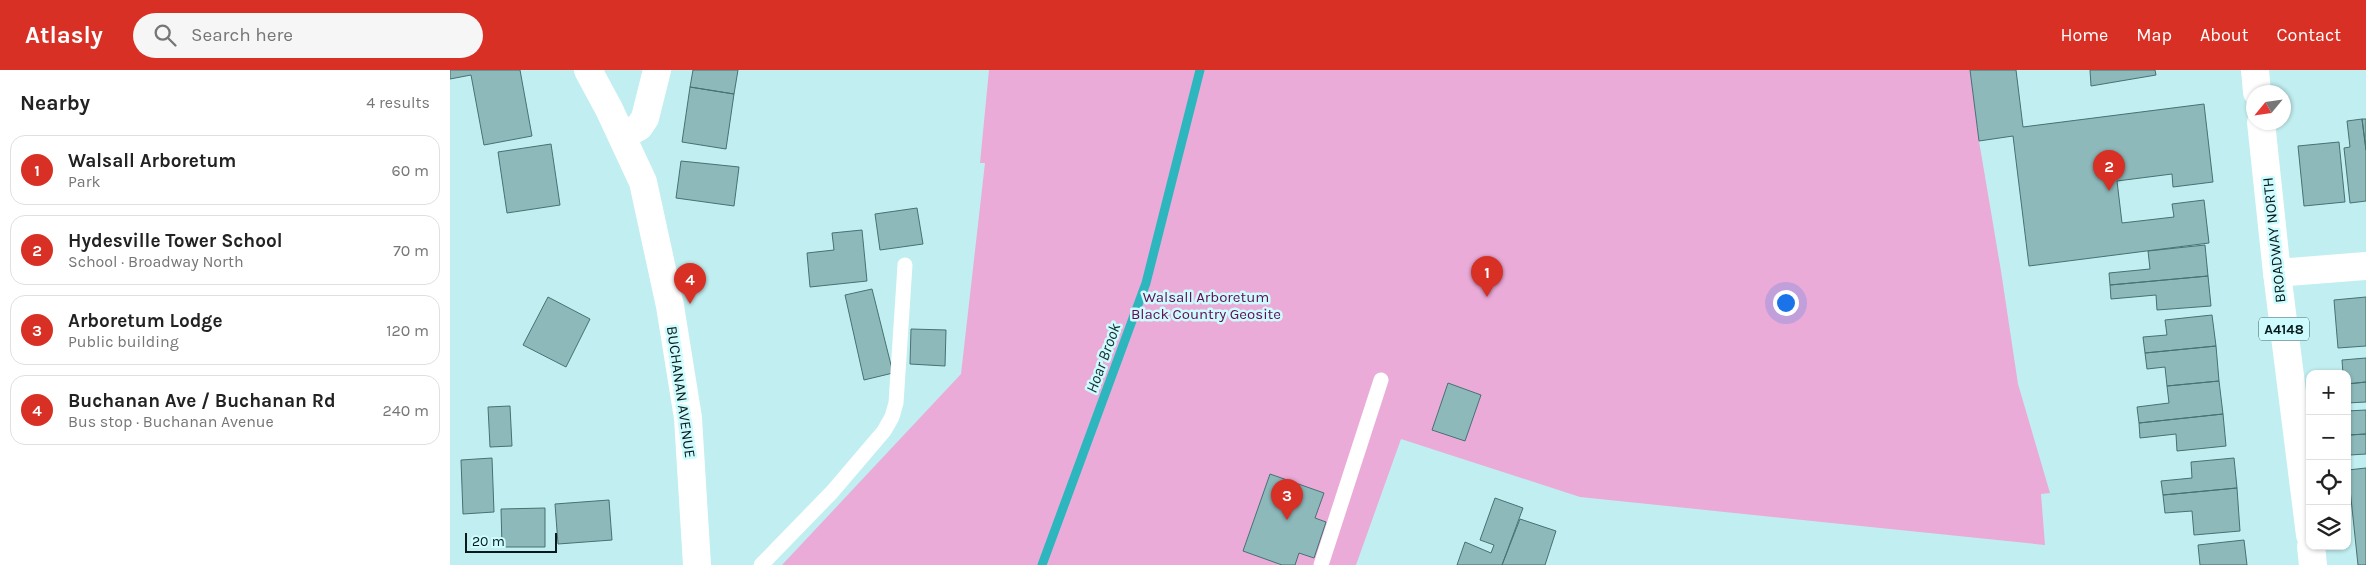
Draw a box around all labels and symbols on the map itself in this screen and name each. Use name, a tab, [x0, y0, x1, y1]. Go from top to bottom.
north arrow	[2246, 85, 2291, 130]
pin: 2	[2093, 150, 2125, 191]
street label: BROADWAY NORTH	[2258, 176, 2290, 304]
pin: 1	[1471, 256, 1503, 297]
pin: 4	[674, 263, 706, 304]
park label: Walsall Arboretum Black Country Geosite	[1131, 288, 1281, 323]
your location	[1773, 290, 1799, 316]
road number: A4148	[2259, 318, 2309, 340]
water label: Hoar Brook	[1082, 320, 1125, 395]
street label: BUCHANAN AVENUE	[663, 325, 699, 459]
pin: 3	[1271, 479, 1303, 520]
scale bar	[465, 530, 558, 553]

